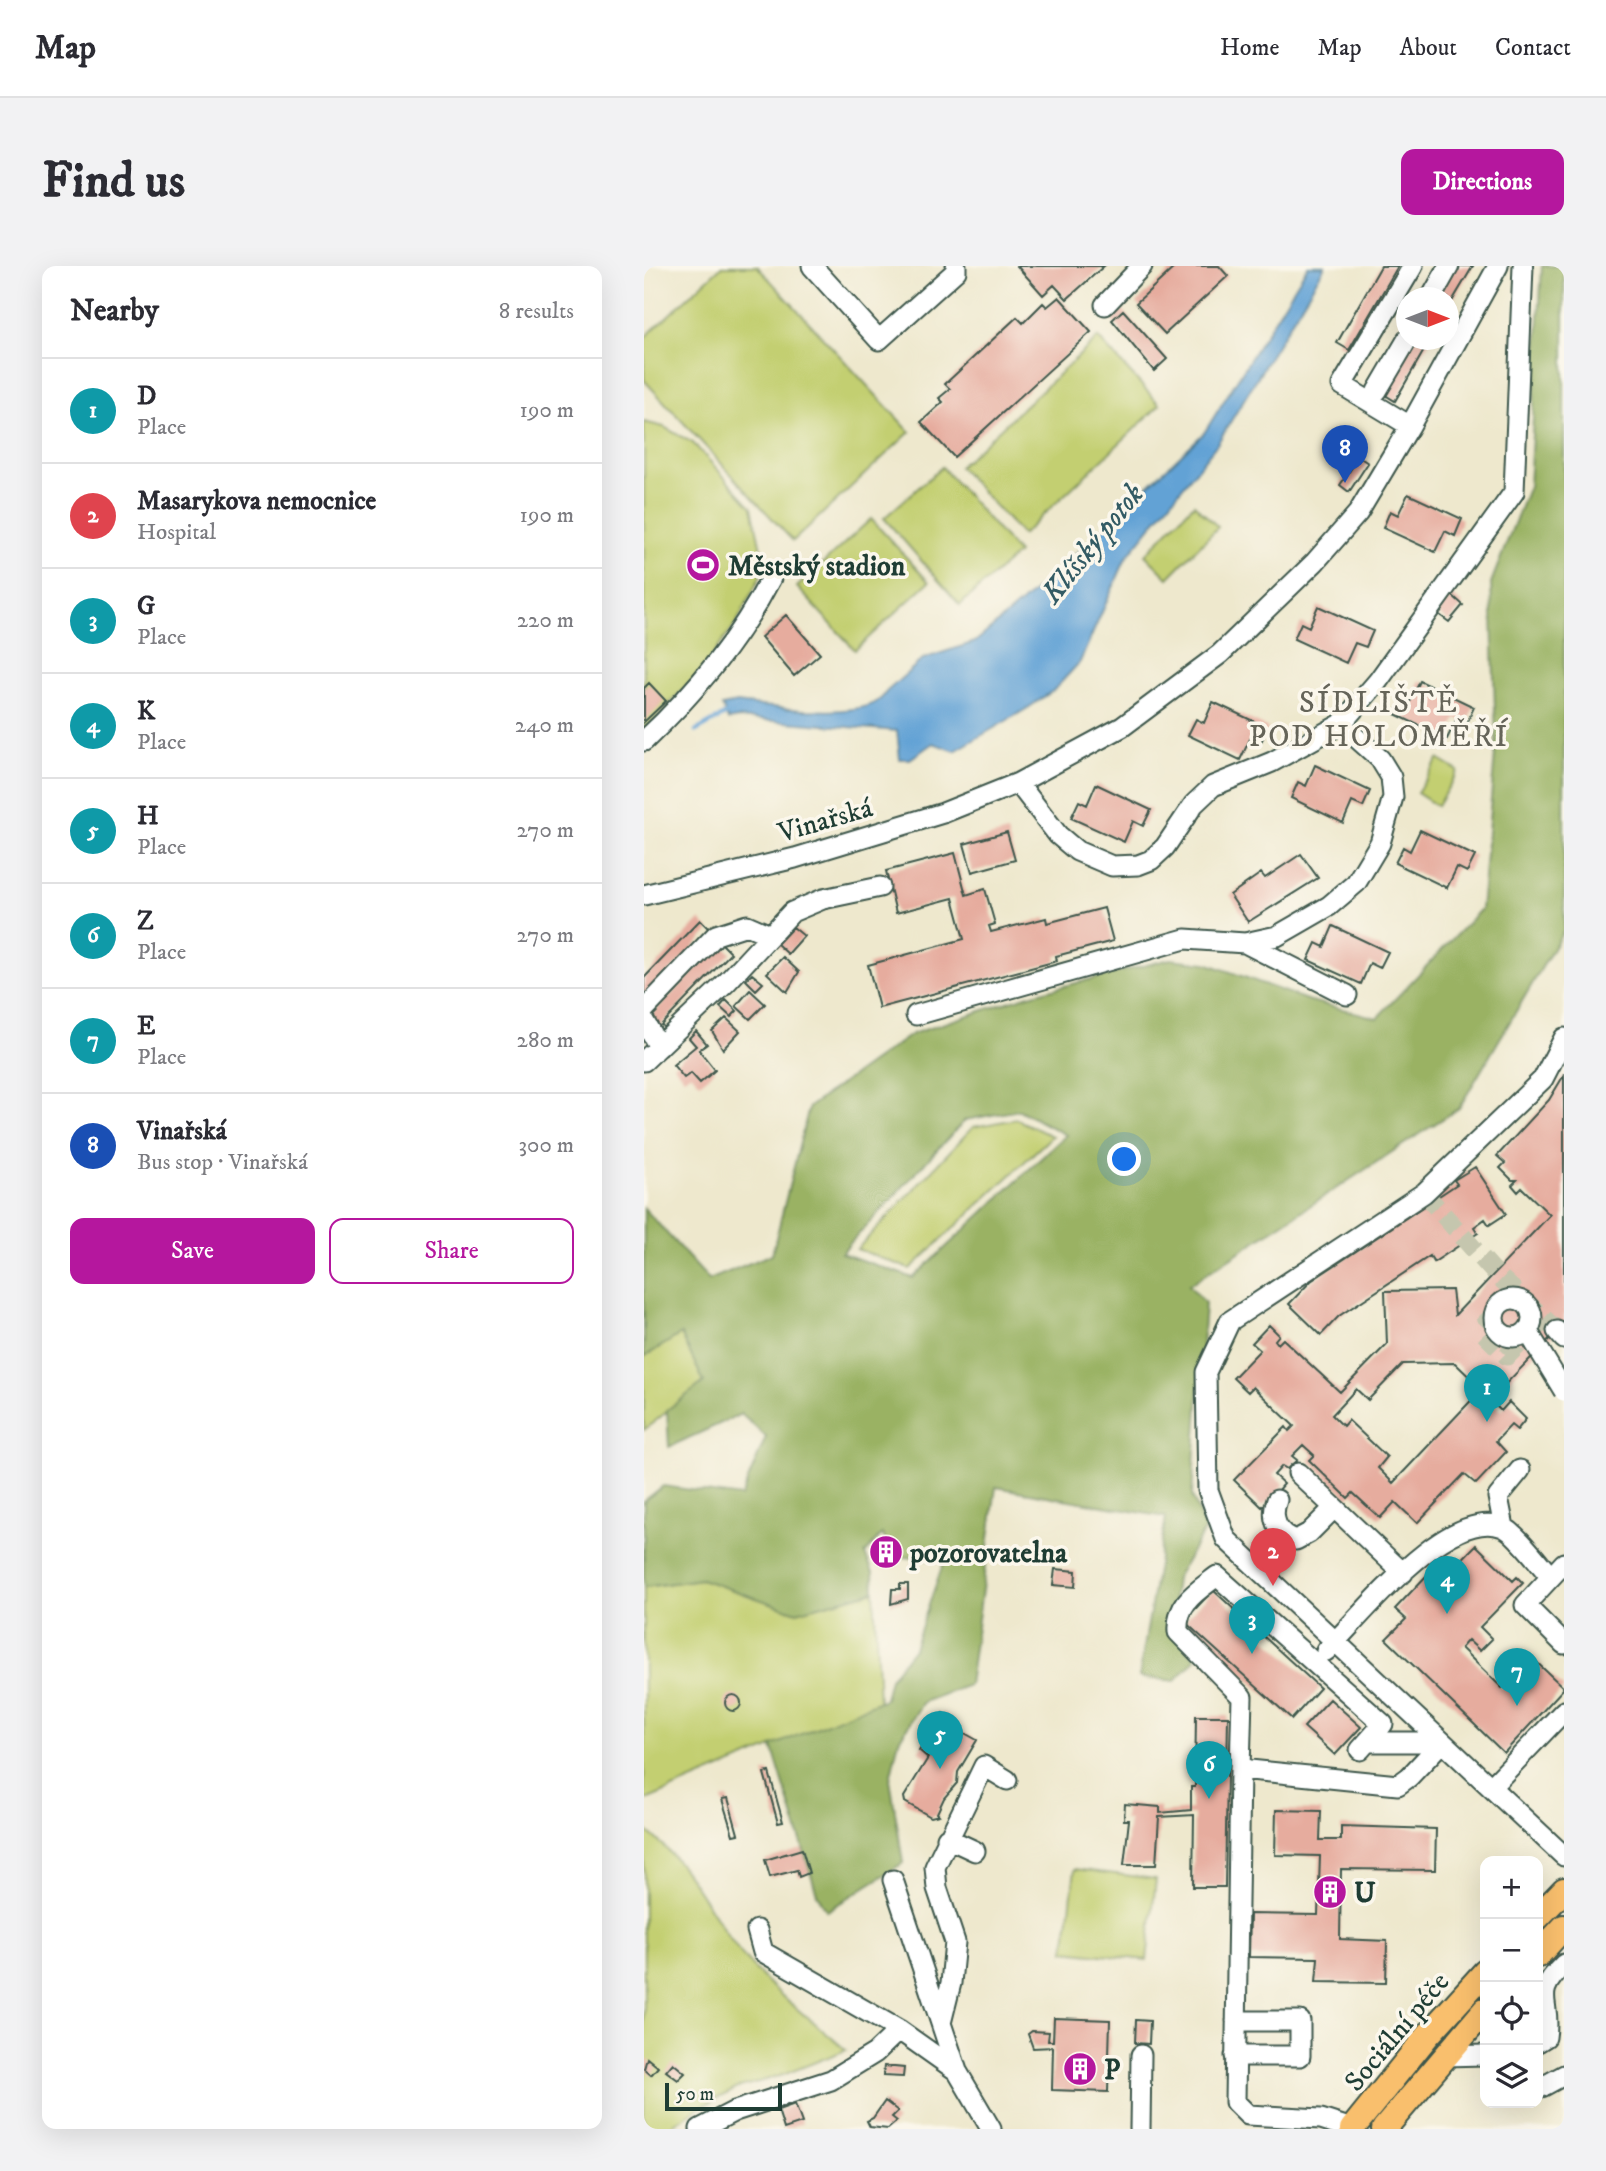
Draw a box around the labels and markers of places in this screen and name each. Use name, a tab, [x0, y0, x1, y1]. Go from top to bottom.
pin: 8	[1322, 425, 1368, 483]
sports icon: Městský stadion	[684, 546, 722, 584]
place label: Městský stadion	[728, 549, 906, 584]
pin: 1	[1464, 1364, 1510, 1422]
pin: 2	[1250, 1528, 1296, 1586]
building icon: pozorovatelna	[867, 1533, 905, 1571]
place label: pozorovatelna	[909, 1536, 1068, 1571]
pin: 4	[1424, 1556, 1470, 1614]
pin: 3	[1229, 1596, 1275, 1654]
pin: 7	[1494, 1648, 1540, 1706]
pin: 5	[917, 1711, 963, 1769]
pin: 6	[1186, 1741, 1232, 1799]
building icon: U	[1311, 1873, 1349, 1911]
place label: U	[1354, 1876, 1376, 1911]
building icon: P	[1061, 2050, 1099, 2088]
place label: P	[1104, 2053, 1121, 2088]

